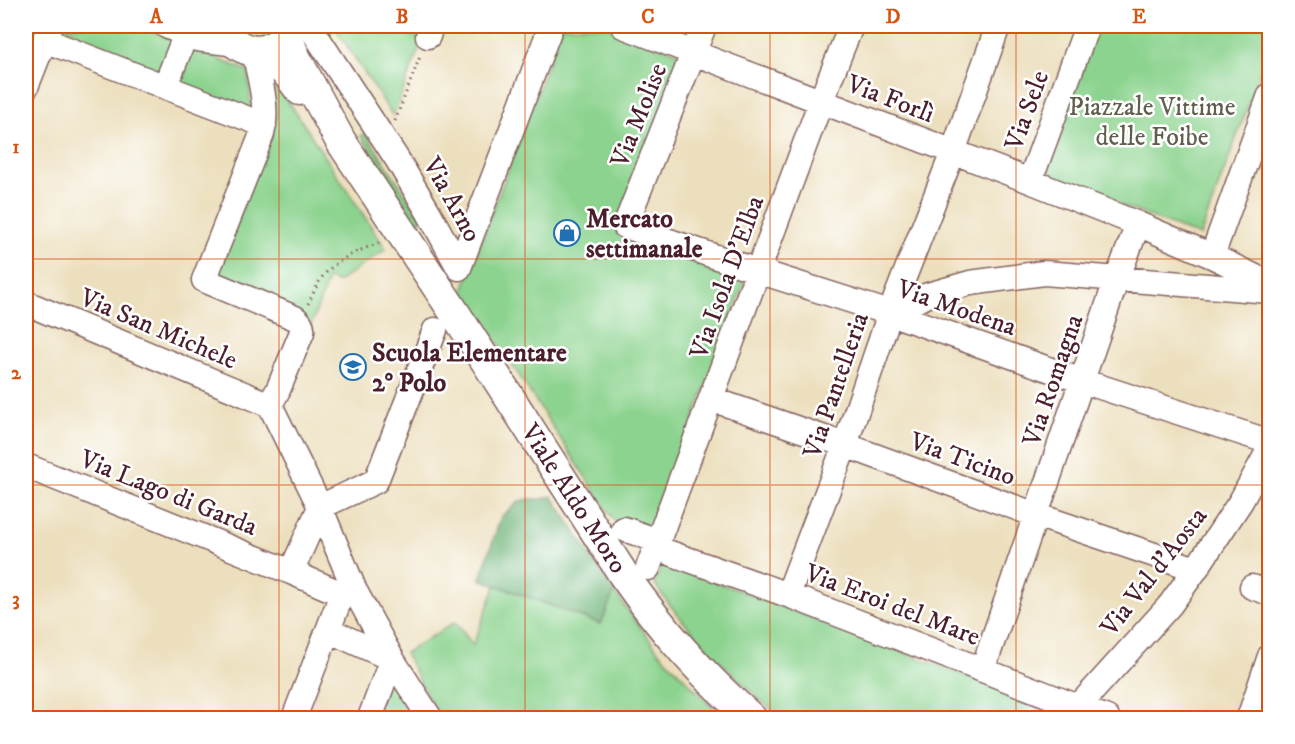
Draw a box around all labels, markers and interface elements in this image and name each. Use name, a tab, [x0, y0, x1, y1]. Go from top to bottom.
text: A	[149, 5, 164, 30]
text: B	[396, 5, 408, 30]
text: C	[641, 5, 655, 30]
text: D	[886, 5, 901, 30]
text: E	[1132, 5, 1146, 30]
street label: Via Molise	[603, 59, 675, 173]
street label: Via Sele	[997, 66, 1057, 156]
street label: Via Forlì	[841, 67, 939, 131]
park label: Piazzale Vittime delle Foibe	[1069, 91, 1235, 154]
text: 1	[12, 135, 20, 160]
street label: Via Arno	[414, 151, 488, 248]
street label: Via Isola D'Elba	[682, 191, 772, 365]
place label: Mercato settimanale	[586, 203, 703, 266]
shop icon: Mercato settimanale	[552, 218, 582, 248]
street label: Via Modena	[892, 272, 1020, 344]
street label: Via San Michele	[74, 281, 242, 377]
street label: Via Pantelleria	[796, 308, 877, 464]
street label: Via Romagna	[1015, 310, 1091, 452]
place label: Scuola Elementare 2° Polo	[372, 337, 567, 400]
school or university icon: Scuola Elementare 2° Polo	[338, 352, 368, 382]
text: 2	[11, 361, 22, 386]
street label: Viale Aldo Moro	[513, 417, 634, 580]
street label: Via Ticino	[904, 425, 1020, 494]
street label: Via Lago di Garda	[74, 442, 262, 544]
street label: Via Val d'Aosta	[1093, 501, 1215, 644]
street label: Via Eroi del Mare	[799, 556, 985, 654]
text: 3	[12, 587, 20, 612]

